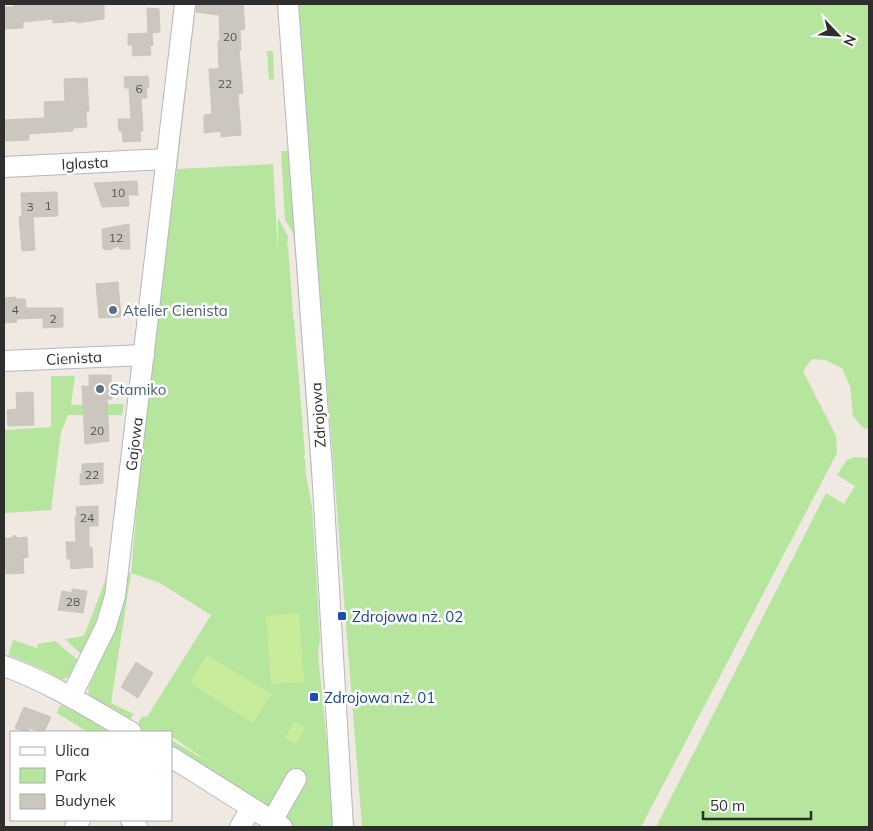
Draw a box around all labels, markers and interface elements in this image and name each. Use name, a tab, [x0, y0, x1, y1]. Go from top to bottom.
north arrow	[813, 10, 863, 60]
house number: 20	[223, 29, 237, 44]
text: N	[839, 32, 860, 49]
house number: 22	[218, 76, 232, 91]
house number: 6	[135, 81, 143, 96]
street label: Iglasta	[61, 152, 109, 174]
house number: 10	[111, 185, 125, 200]
house number: 1	[44, 198, 52, 213]
house number: 3	[26, 199, 34, 214]
house number: 12	[109, 230, 123, 245]
place label: Atelier Cienista	[123, 301, 228, 320]
house number: 4	[11, 302, 19, 317]
marker: Atelier Cienista	[107, 304, 119, 316]
house number: 2	[49, 311, 57, 326]
street label: Cienista	[46, 347, 102, 369]
place label: Stamiko	[110, 380, 166, 399]
street label: Zdrojowa	[306, 382, 330, 448]
marker: Stamiko	[94, 383, 106, 395]
street label: Gajowa	[121, 416, 147, 472]
house number: 20	[90, 423, 104, 438]
house number: 22	[85, 467, 99, 482]
house number: 24	[80, 510, 94, 525]
house number: 28	[66, 594, 80, 609]
place label: Zdrojowa nż. 02	[352, 607, 463, 626]
marker: Zdrojowa nż. 02	[336, 610, 348, 622]
place label: Zdrojowa nż. 01	[324, 688, 435, 707]
marker: Zdrojowa nż. 01	[308, 691, 320, 703]
legend	[10, 731, 172, 821]
text: Ulica	[55, 741, 89, 760]
text: Park	[55, 766, 87, 785]
scale bar	[703, 788, 810, 820]
text: Budynek	[55, 791, 116, 810]
text: 50 m	[710, 796, 745, 815]

